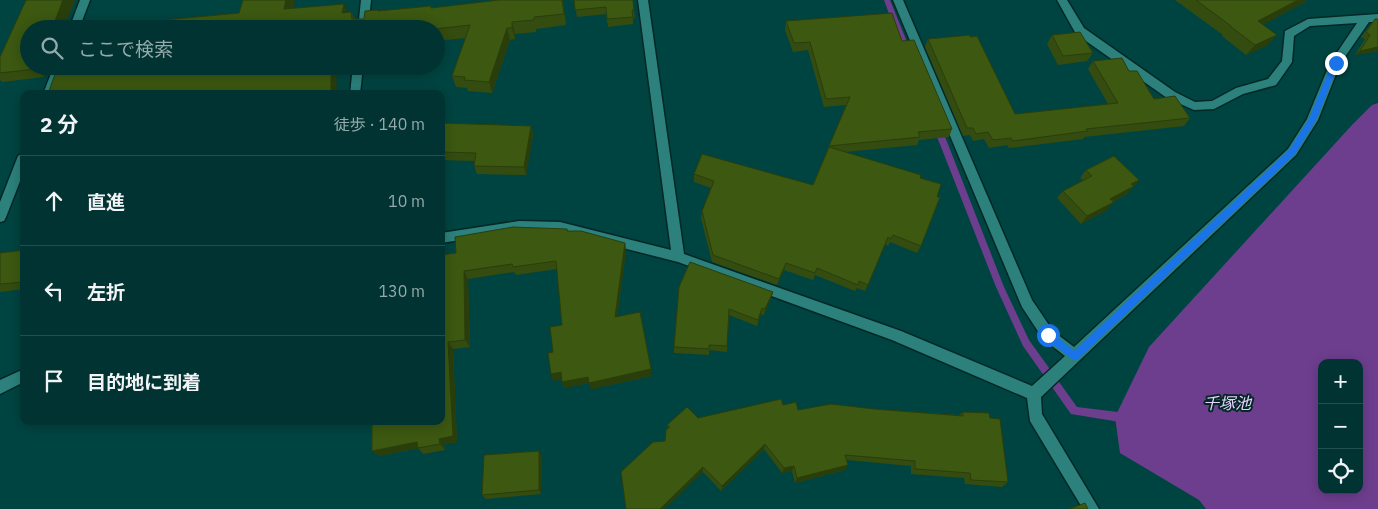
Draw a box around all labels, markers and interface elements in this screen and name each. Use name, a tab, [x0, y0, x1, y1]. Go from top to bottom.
search box	[20, 20, 445, 75]
icon: search	[38, 34, 66, 62]
text: ここで検索	[78, 37, 173, 61]
route end	[1325, 52, 1348, 75]
text: 2 分	[40, 110, 79, 138]
text: 徒歩 · 140 m	[334, 114, 425, 134]
icon: ahead	[40, 187, 68, 215]
text: 直進	[87, 190, 125, 214]
text: 10 m	[388, 191, 425, 211]
icon: left	[40, 277, 68, 305]
text: 左折	[87, 280, 125, 304]
text: 130 m	[378, 281, 425, 301]
route start	[1037, 324, 1060, 347]
map controls	[1318, 359, 1363, 494]
button: +	[1318, 359, 1363, 404]
icon: arrive	[40, 367, 68, 395]
text: 目的地に到着	[87, 370, 201, 394]
water label: 千塚池	[1203, 393, 1253, 413]
button: −	[1318, 404, 1363, 449]
button: locate	[1318, 449, 1363, 494]

